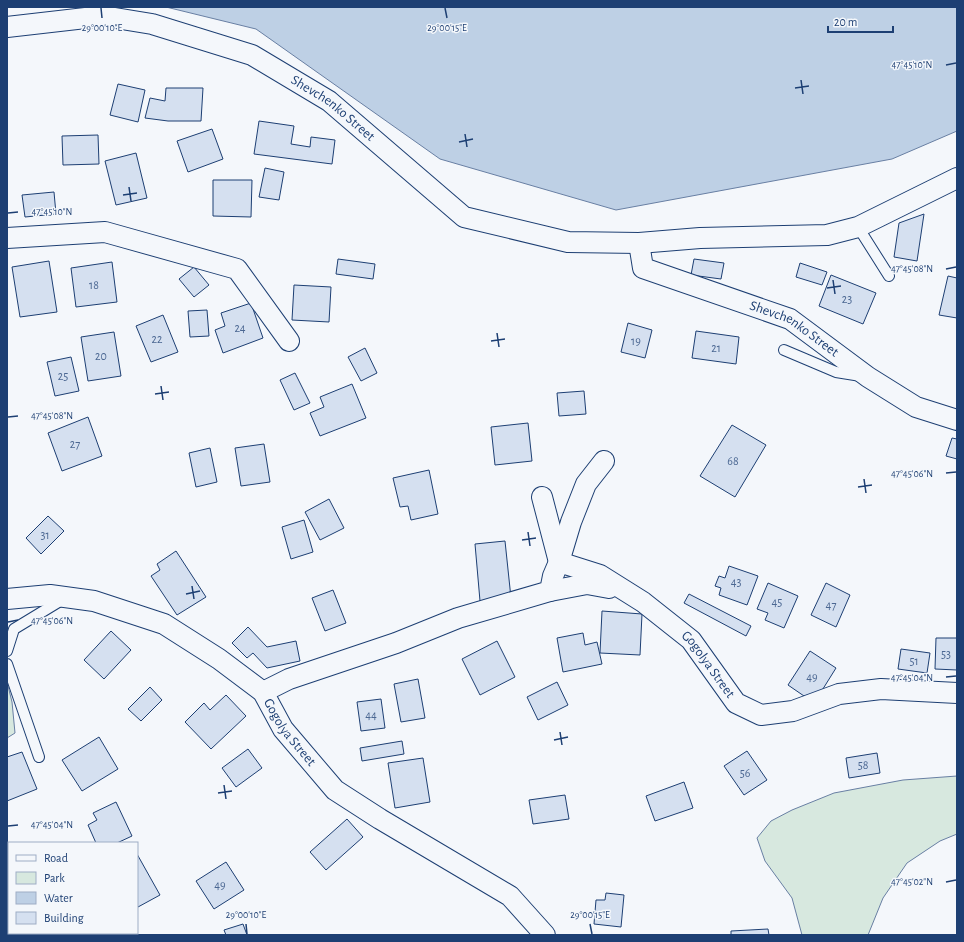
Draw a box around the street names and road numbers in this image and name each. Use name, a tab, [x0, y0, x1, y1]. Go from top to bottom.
street label: Shevchenko Street	[288, 73, 378, 144]
street label: Shevchenko Street	[748, 299, 841, 360]
street label: Gogolya Street	[679, 628, 737, 701]
street label: Gogolya Street	[261, 696, 319, 769]

